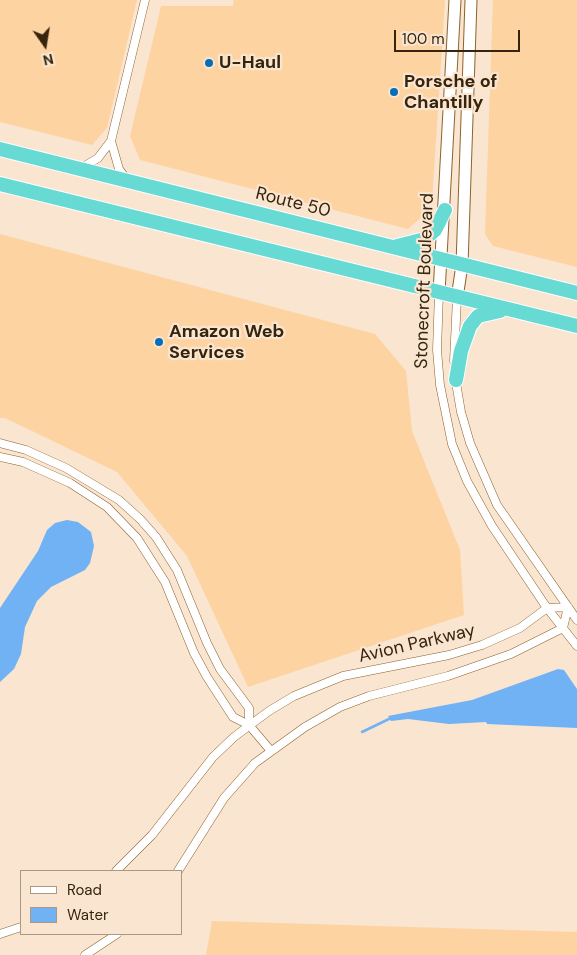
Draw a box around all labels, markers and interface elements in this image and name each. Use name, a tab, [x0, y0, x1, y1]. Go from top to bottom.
north arrow	[20, 20, 70, 70]
scale bar	[397, 20, 523, 52]
text: 100 m	[402, 29, 445, 49]
text: N	[41, 50, 55, 70]
place label: U-Haul	[219, 52, 281, 74]
marker: U-Haul	[203, 57, 215, 69]
place label: Porsche of Chantilly	[404, 71, 497, 114]
marker: Porsche of Chantilly	[388, 86, 400, 98]
street label: Route 50	[253, 183, 333, 223]
street label: Stonecroft Boulevard	[411, 193, 439, 369]
place label: Amazon Web Services	[169, 321, 284, 364]
marker: Amazon Web Services	[153, 336, 165, 348]
street label: Avion Parkway	[357, 620, 477, 668]
legend	[20, 870, 182, 935]
text: Road	[67, 880, 102, 900]
text: Water	[67, 905, 108, 925]

